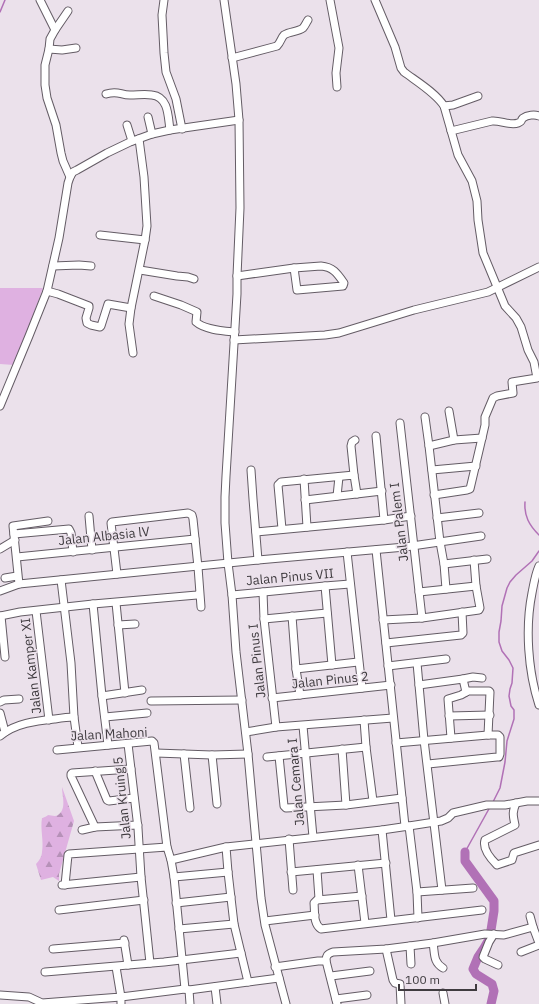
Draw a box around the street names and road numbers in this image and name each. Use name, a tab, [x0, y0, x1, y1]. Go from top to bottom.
street label: Jalan Palem I	[386, 482, 412, 562]
street label: Jalan Albasia lV	[57, 523, 151, 549]
street label: Jalan Pinus VII	[245, 565, 335, 589]
street label: Jalan Kamper XI	[17, 617, 45, 715]
street label: Jalan Pinus I	[245, 623, 269, 699]
street label: Jalan Pinus 2	[291, 667, 369, 693]
street label: Jalan Mahoni	[70, 723, 148, 745]
street label: Jalan Cemara I	[284, 737, 308, 827]
street label: Jalan Kruing 5	[109, 756, 135, 840]

